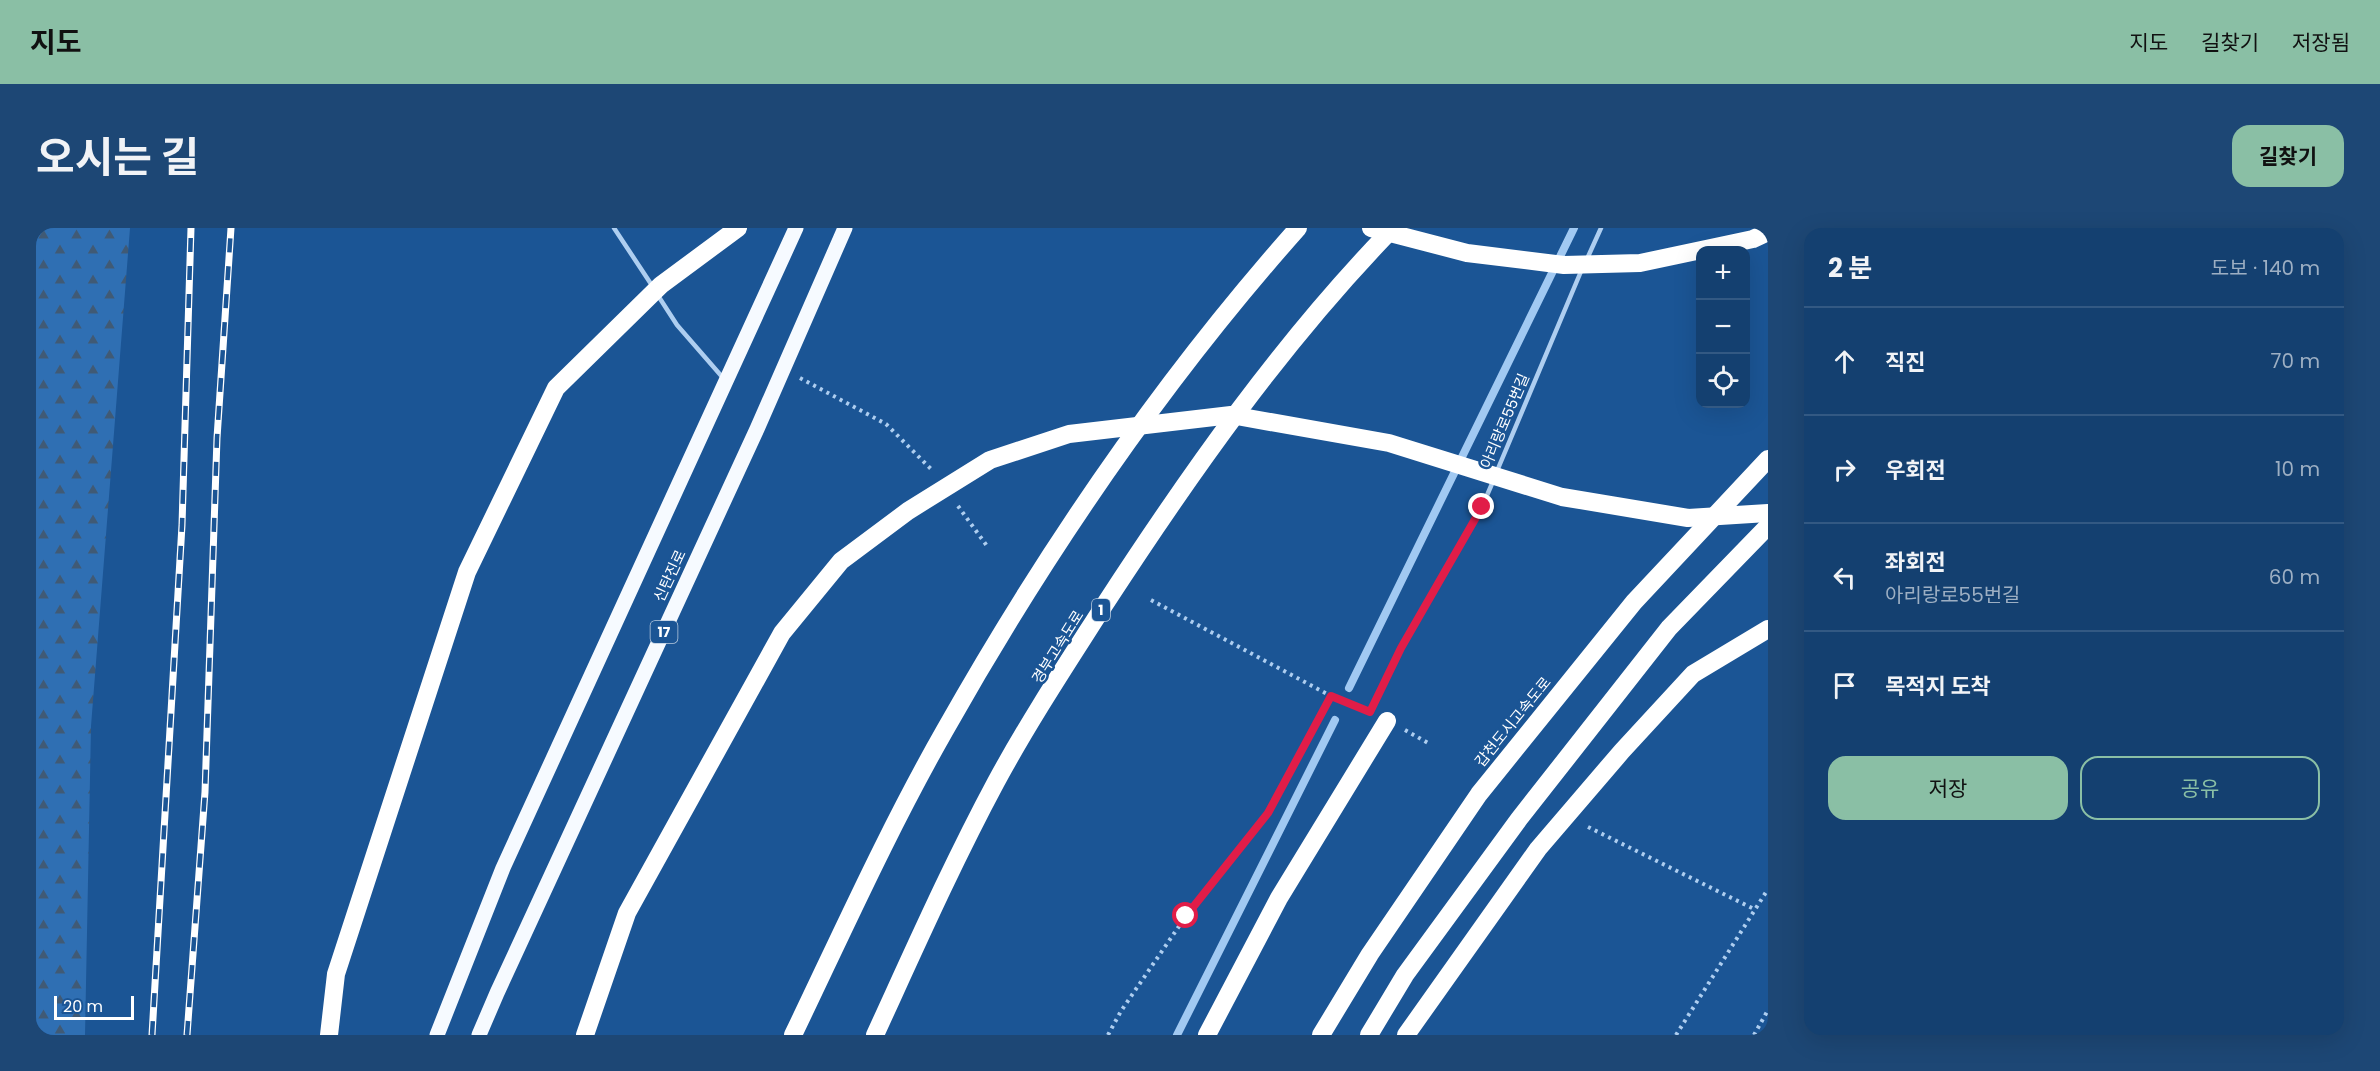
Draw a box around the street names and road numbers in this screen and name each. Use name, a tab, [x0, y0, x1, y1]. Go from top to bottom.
street label: 아리랑로55번길	[1475, 370, 1534, 472]
street label: 신탄진로	[648, 546, 691, 605]
road number: 1	[1092, 599, 1110, 621]
street label: 경부고속도로	[1027, 606, 1088, 687]
road number: 17	[650, 621, 678, 643]
street label: 갑천도시고속도로	[1470, 672, 1556, 771]

